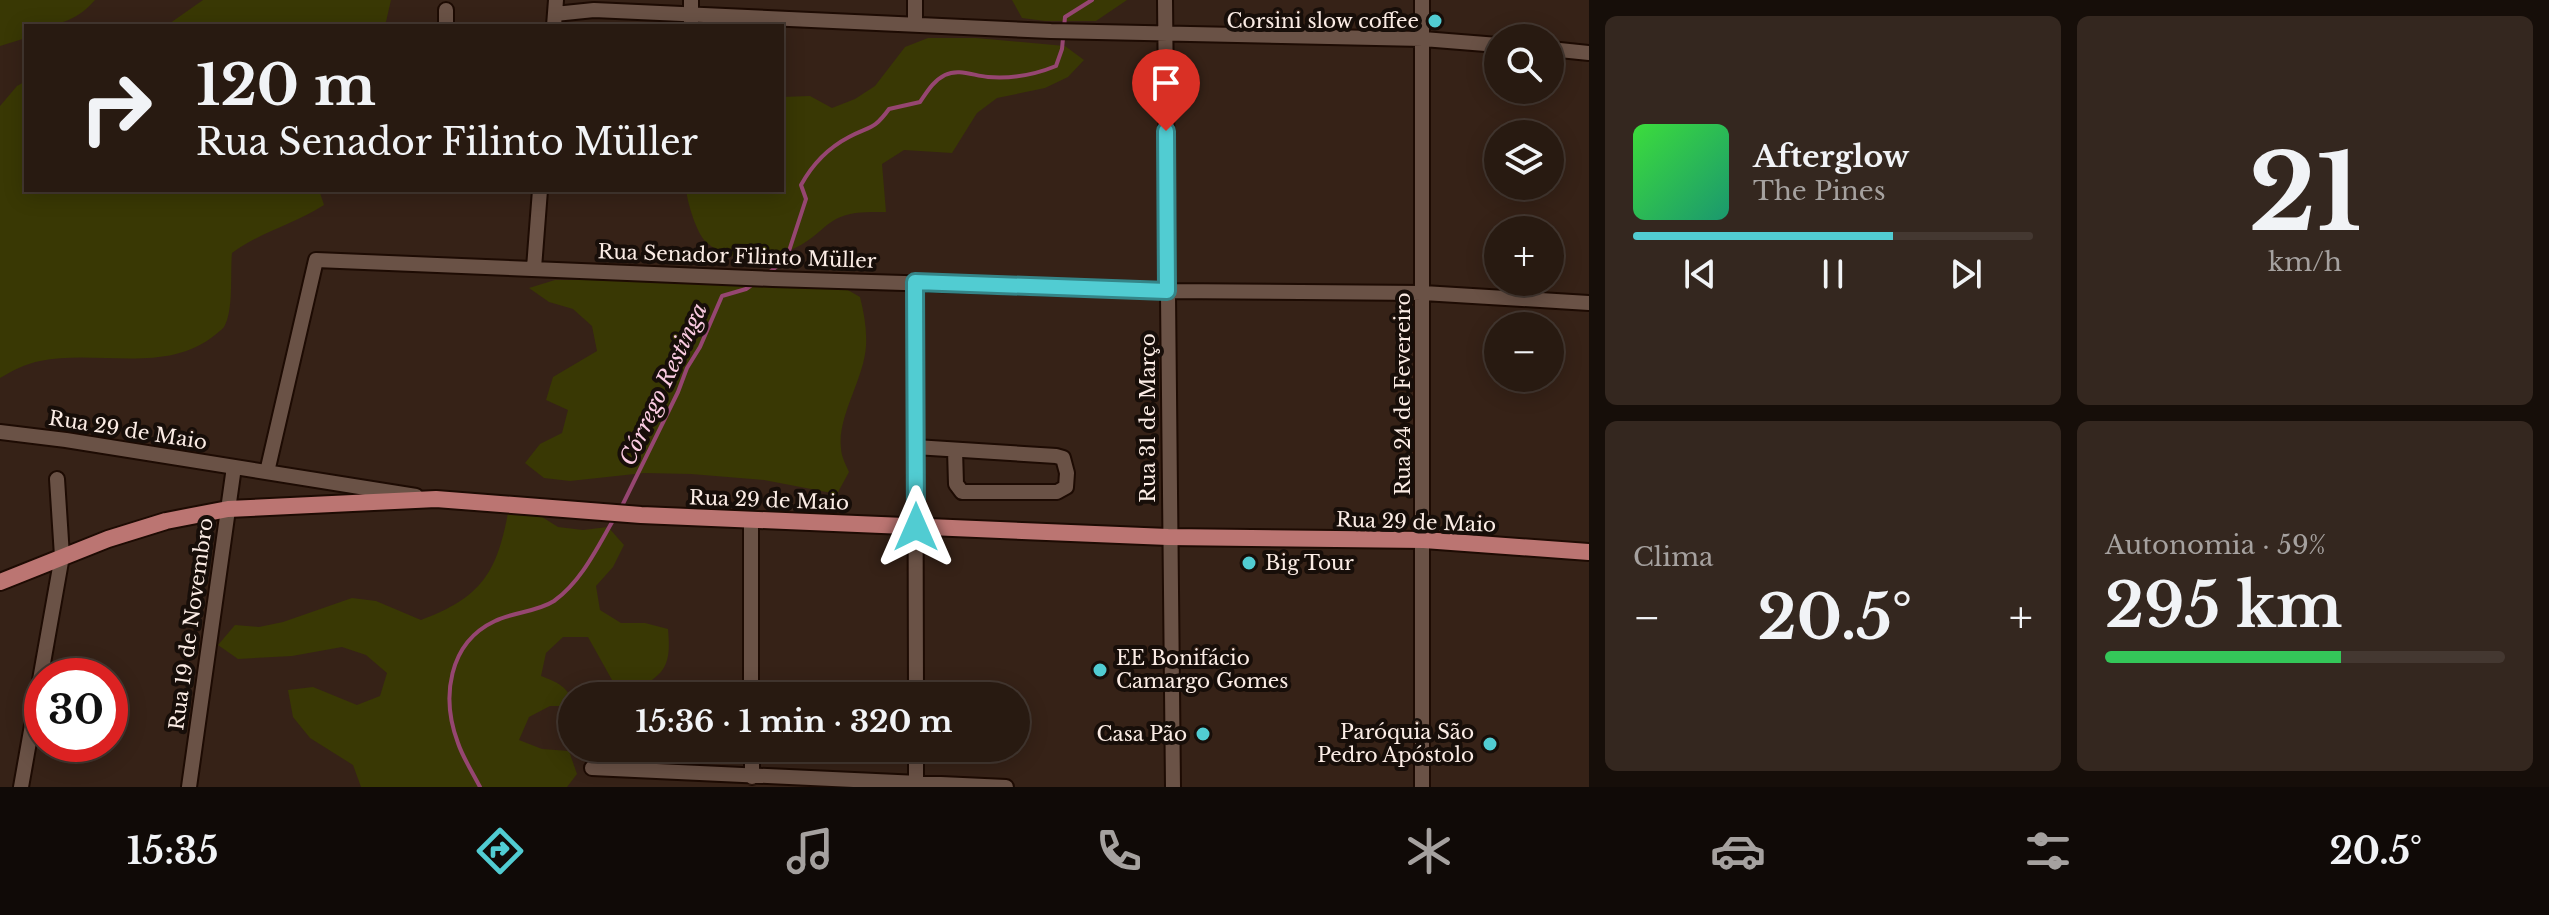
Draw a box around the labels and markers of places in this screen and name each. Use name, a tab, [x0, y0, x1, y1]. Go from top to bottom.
place label: Corsini slow coffee	[1227, 9, 1419, 33]
marker: Corsini slow coffee	[1426, 12, 1444, 30]
pin	[1132, 49, 1200, 131]
place label: Big Tour	[1265, 551, 1354, 575]
marker: Big Tour	[1240, 554, 1258, 572]
place label: EE Bonifácio Camargo Gomes	[1116, 646, 1288, 693]
marker: EE Bonifácio Camargo Gomes	[1091, 661, 1109, 679]
place label: Paróquia São Pedro Apóstolo	[1317, 720, 1474, 767]
place label: Casa Pão	[1097, 722, 1187, 746]
marker: Casa Pão	[1194, 725, 1212, 743]
marker: Paróquia São Pedro Apóstolo	[1481, 735, 1499, 753]

